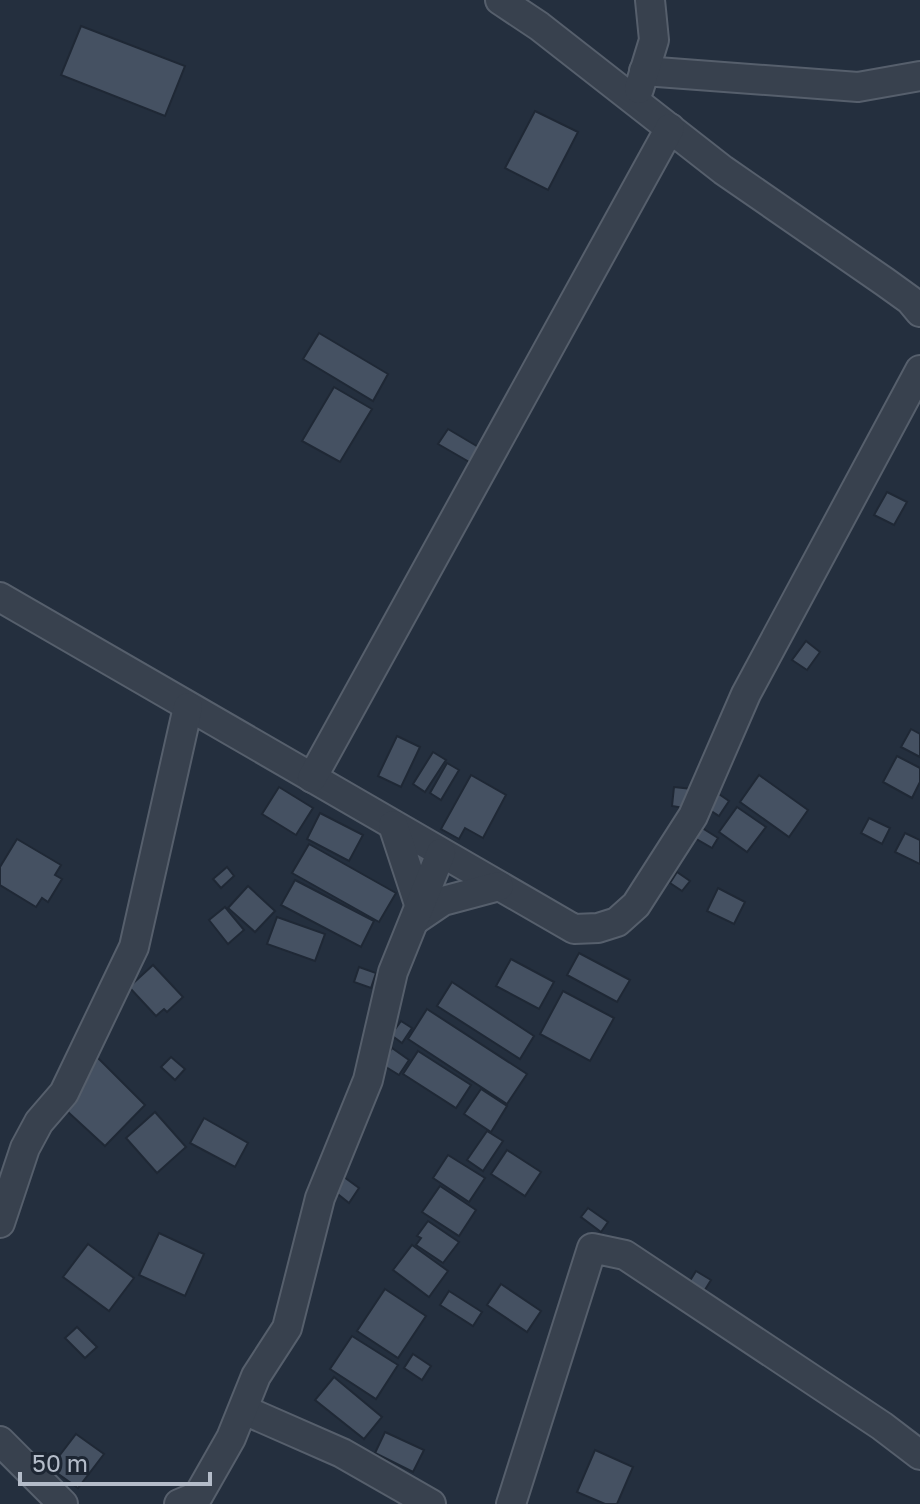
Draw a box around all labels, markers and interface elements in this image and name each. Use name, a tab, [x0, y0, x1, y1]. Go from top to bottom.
scale bar	[20, 1436, 210, 1486]
text: 50 m	[32, 1448, 88, 1477]

